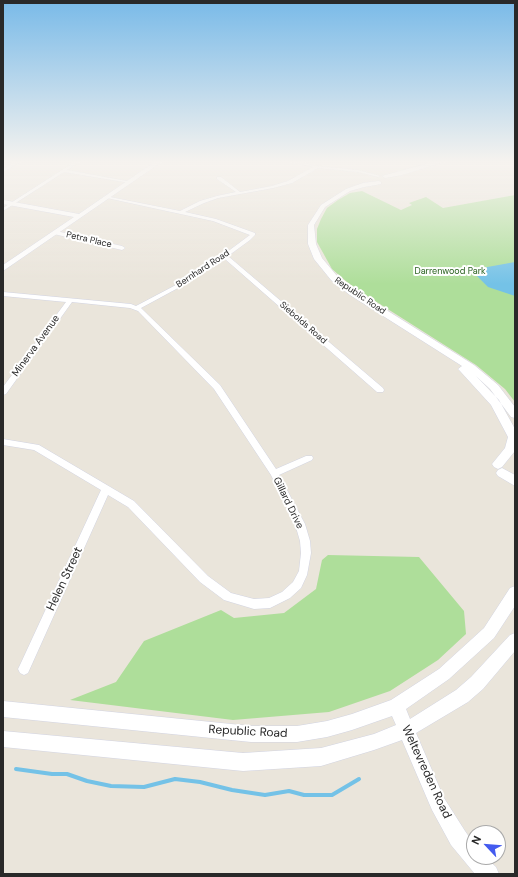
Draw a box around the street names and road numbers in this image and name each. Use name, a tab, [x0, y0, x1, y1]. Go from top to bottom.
street label: Petra Place	[65, 230, 113, 250]
street label: Bernhard Road	[174, 248, 232, 290]
street label: Republic Road	[332, 275, 388, 317]
street label: Siebolds Road	[277, 300, 329, 346]
street label: Minerva Avenue	[10, 313, 62, 379]
street label: Gillard Drive	[270, 475, 306, 531]
street label: Helen Street	[44, 545, 86, 613]
street label: Republic Road	[208, 723, 288, 741]
street label: Weltevreden Road	[398, 723, 454, 821]

